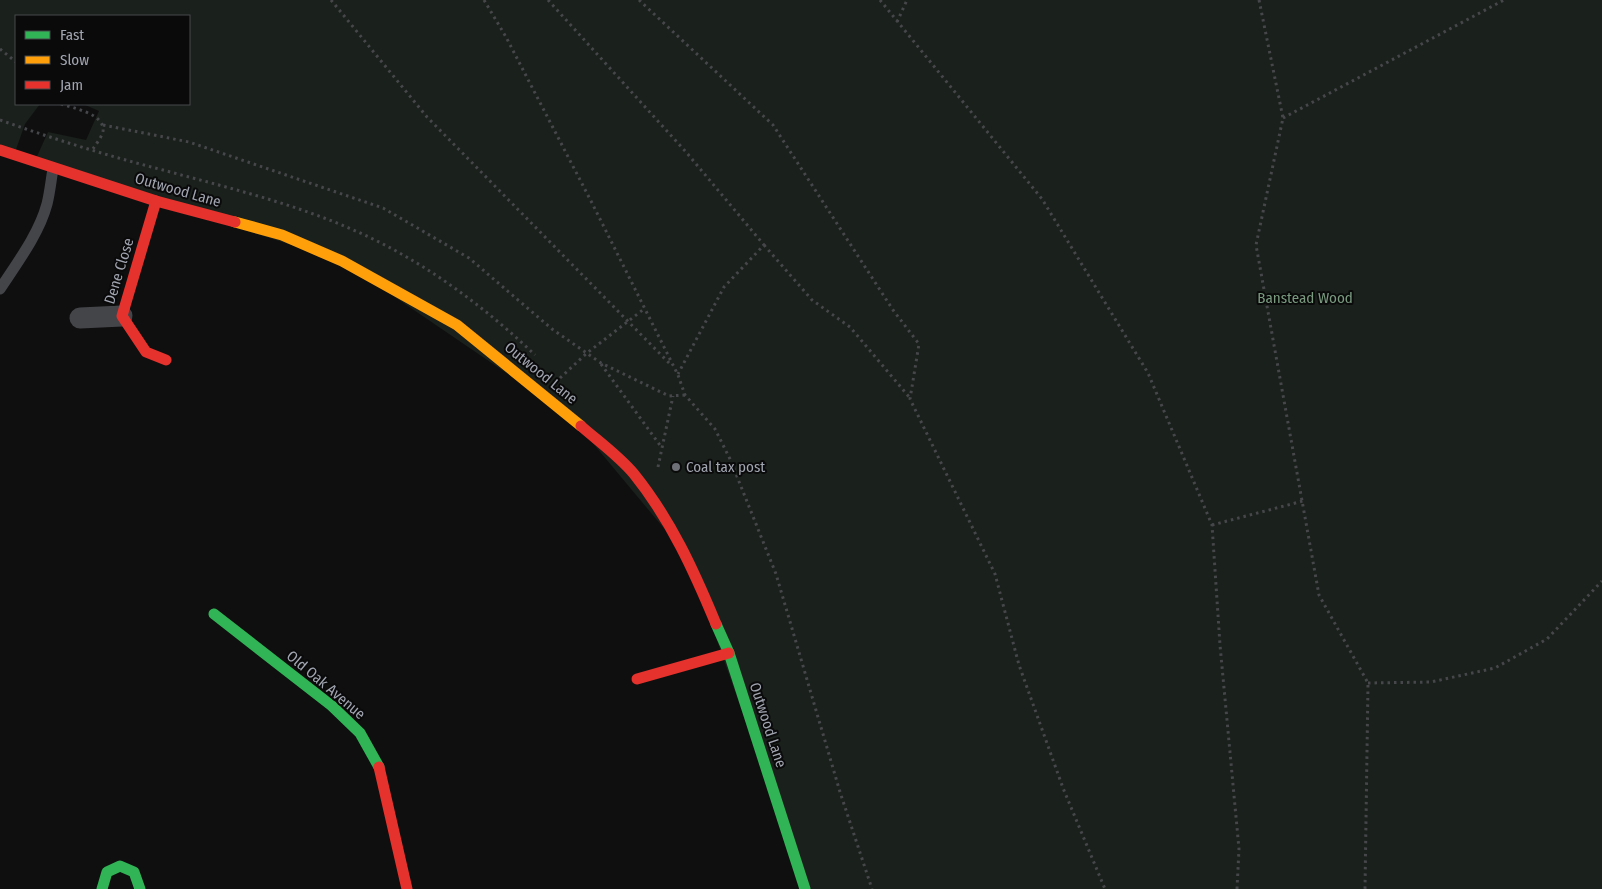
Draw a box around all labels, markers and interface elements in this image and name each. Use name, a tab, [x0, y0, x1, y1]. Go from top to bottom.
legend	[15, 15, 190, 105]
text: Fast	[60, 26, 84, 44]
text: Slow	[60, 51, 89, 69]
text: Jam	[60, 76, 83, 94]
street label: Outwood Lane	[133, 169, 223, 211]
street label: Dene Close	[100, 236, 138, 306]
park label: Banstead Wood	[1257, 289, 1353, 307]
street label: Outwood Lane	[501, 338, 581, 408]
place label: Coal tax post	[686, 458, 765, 476]
marker: Coal tax post	[670, 461, 682, 473]
street label: Old Oak Avenue	[283, 647, 369, 723]
street label: Outwood Lane	[746, 680, 790, 770]

